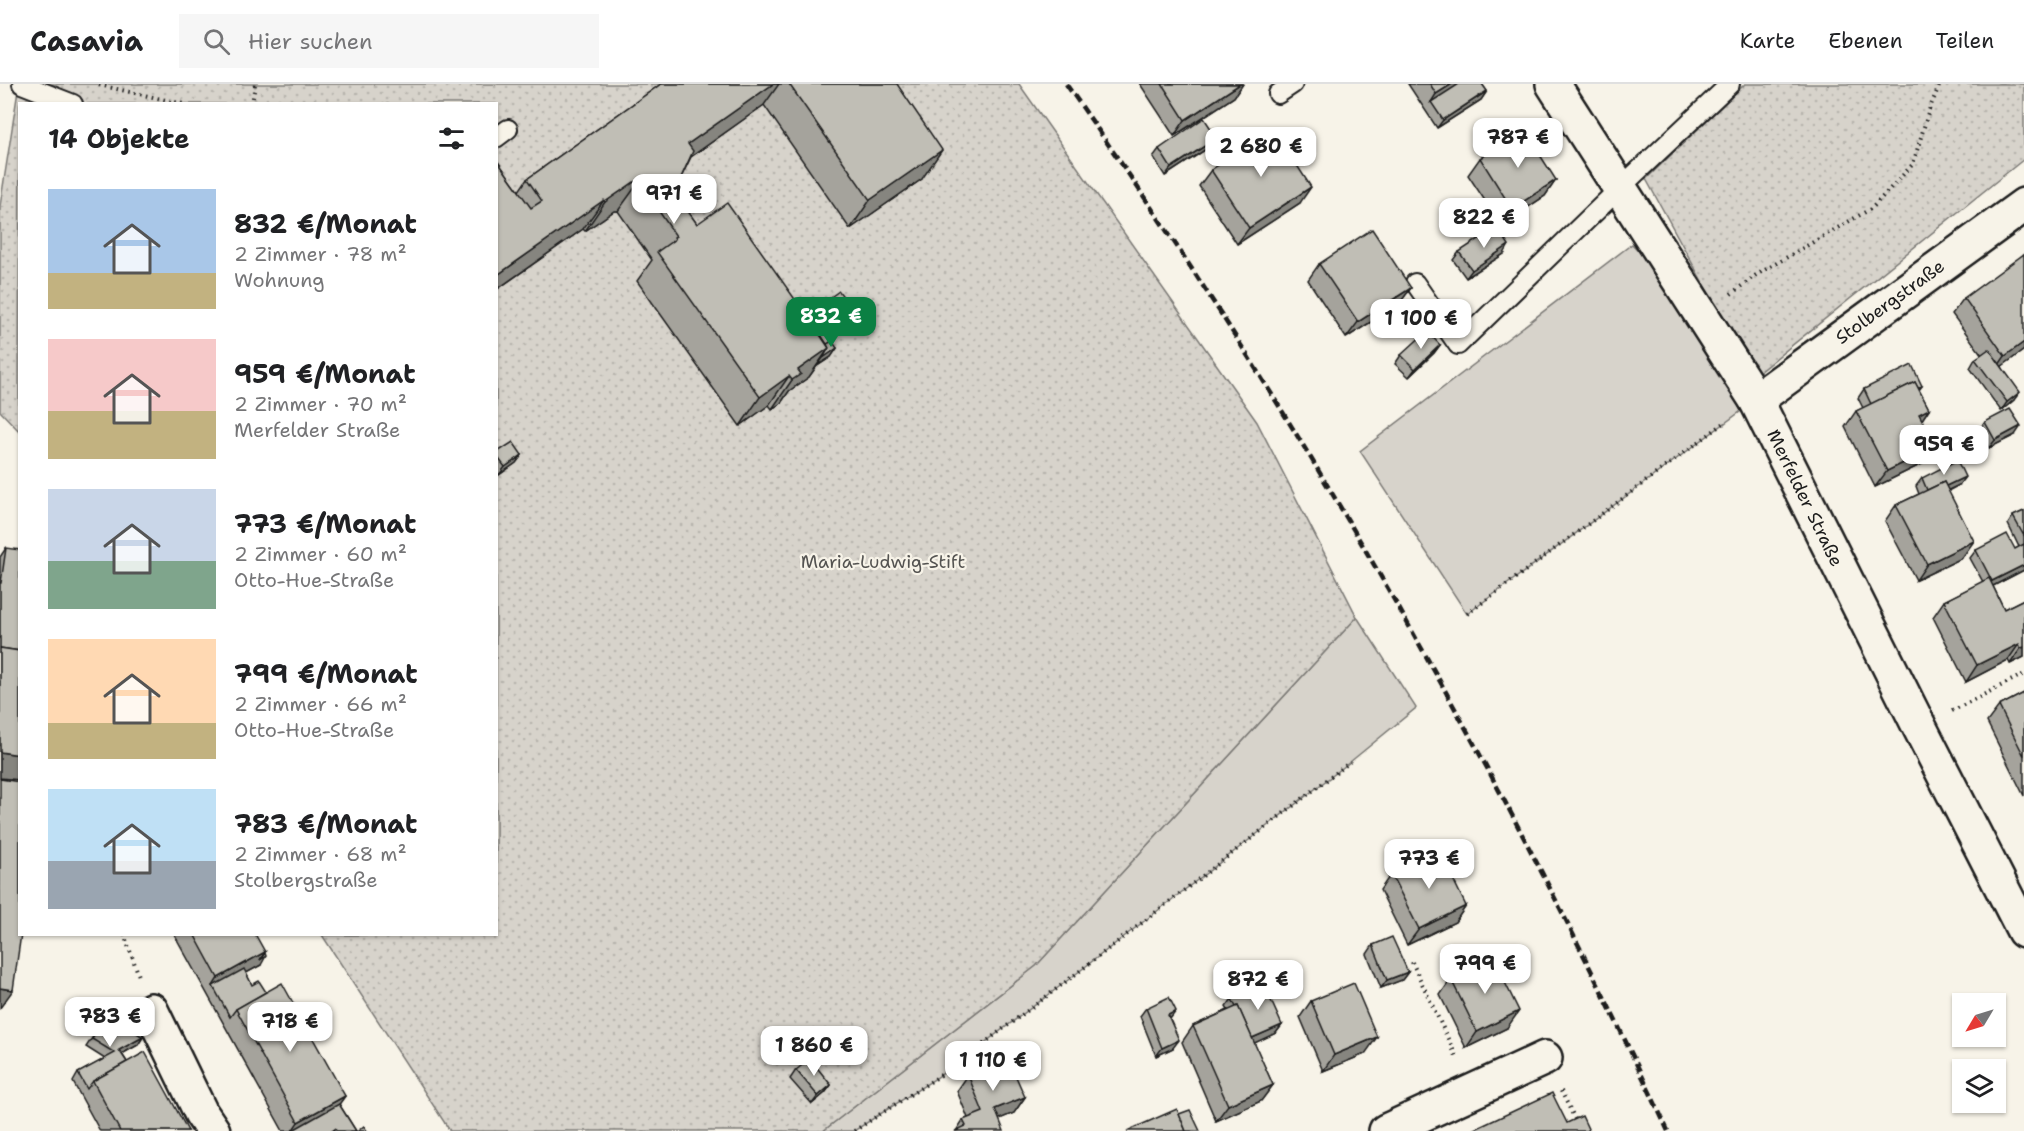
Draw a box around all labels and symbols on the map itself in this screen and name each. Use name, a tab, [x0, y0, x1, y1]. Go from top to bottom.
pin: 787 €	[1476, 118, 1560, 169]
pin: 2 680 €	[1206, 127, 1316, 178]
pin: 971 €	[632, 174, 716, 225]
pin: 822 €	[1442, 198, 1526, 249]
street label: Stolbergstraße	[1831, 254, 1949, 350]
pin: 832 €	[789, 297, 873, 348]
pin: 1 100 €	[1366, 299, 1476, 350]
street label: Merfelder Straße	[1761, 425, 1849, 571]
pin: 959 €	[1902, 425, 1986, 476]
park label: Maria-Ludwig-Stift	[801, 550, 965, 574]
pin: 773 €	[1387, 839, 1471, 890]
pin: 799 €	[1443, 944, 1527, 995]
pin: 872 €	[1216, 960, 1300, 1011]
north arrow	[1952, 993, 2006, 1047]
pin: 783 €	[68, 997, 152, 1048]
pin: 718 €	[248, 1002, 332, 1053]
pin: 1 860 €	[759, 1026, 869, 1077]
pin: 1 110 €	[938, 1041, 1048, 1092]

